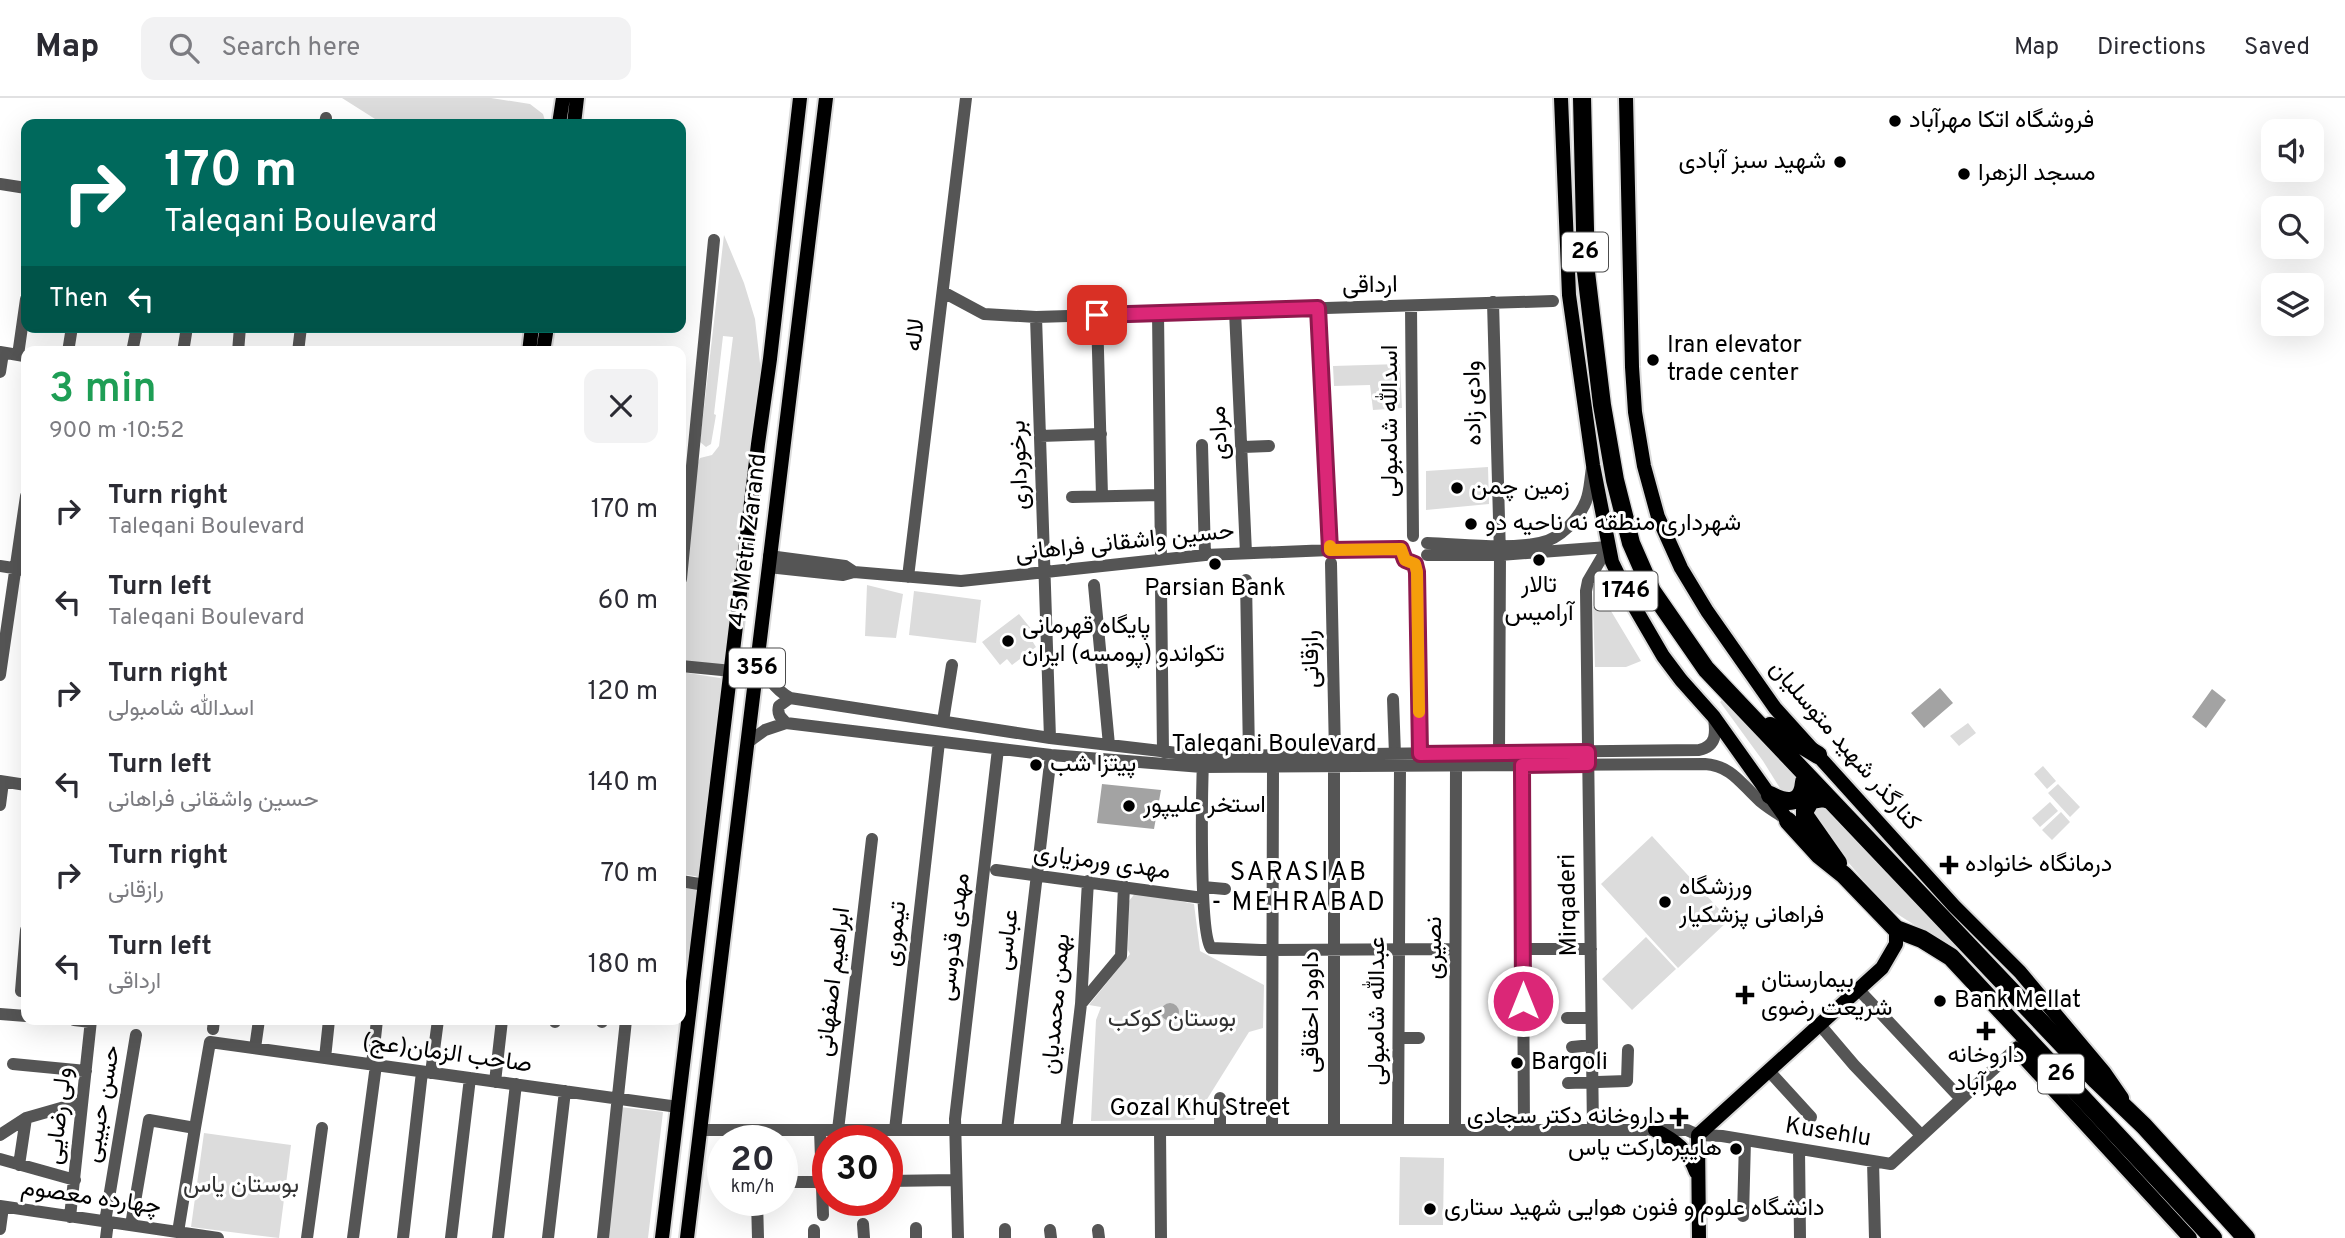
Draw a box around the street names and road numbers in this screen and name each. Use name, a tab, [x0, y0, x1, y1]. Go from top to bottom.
road number: 26	[1562, 232, 1608, 272]
street label: ارداقی	[1342, 271, 1398, 301]
street label: لاله	[899, 317, 933, 353]
street label: اسدالله شامبولی	[1375, 345, 1406, 497]
street label: وادی زاده	[1458, 360, 1490, 446]
street label: مرادی	[1204, 405, 1236, 461]
street label: برخورداری	[1003, 420, 1037, 510]
street label: 45 Metri Zarand	[723, 452, 775, 628]
street label: حسین واشقانی فراهانی	[1014, 517, 1236, 569]
road number: 1746	[1594, 572, 1658, 610]
street label: رازقانی	[1296, 630, 1328, 688]
road number: 356	[729, 648, 785, 688]
street label: کنارگذر شهید متوسلیان	[1762, 655, 1926, 837]
street label: Taleqani Boulevard	[1171, 730, 1377, 760]
street label: مهدی ورمزیاری	[1032, 839, 1172, 887]
street label: Mirqaderi	[1553, 853, 1585, 957]
street label: مهدی قدوسی	[932, 871, 978, 1003]
street label: تیموری	[878, 900, 914, 968]
street label: ابراهیم اصفهانی	[810, 906, 858, 1058]
street label: عباسی	[989, 908, 1027, 972]
street label: نصیری	[1420, 916, 1450, 980]
street label: بهمن محمدیان	[1036, 932, 1078, 1076]
street label: عبدالله شامبولی	[1362, 937, 1393, 1085]
street label: داوود احقاقی	[1297, 951, 1327, 1073]
street label: صاحب الزمان(عج)	[360, 1027, 534, 1081]
street label: حسن حبیبی	[78, 1043, 128, 1165]
road number: 26	[2038, 1054, 2084, 1093]
street label: ولی رضایی	[40, 1066, 80, 1166]
street label: Gozal Khu Street	[1110, 1094, 1290, 1124]
street label: Kusehlu	[1783, 1111, 1873, 1155]
street label: چهارده معصوم	[19, 1173, 163, 1223]

